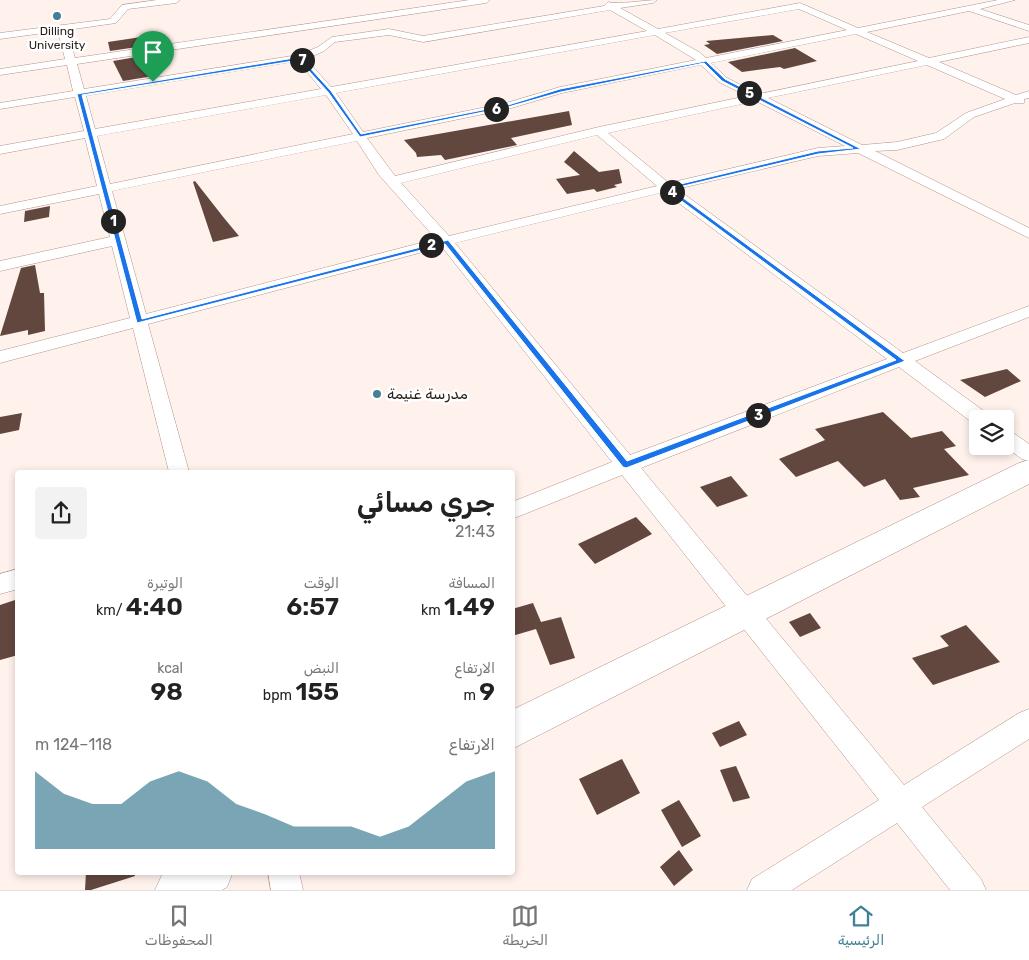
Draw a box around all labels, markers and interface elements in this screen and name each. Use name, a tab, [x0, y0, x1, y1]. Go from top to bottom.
marker: Dilling University	[51, 10, 63, 22]
place label: Dilling University	[29, 24, 86, 52]
pin	[132, 31, 174, 82]
icon: arrive	[139, 38, 167, 66]
pin: 7	[290, 48, 314, 72]
text: 7	[298, 52, 307, 69]
pin: 5	[736, 80, 762, 106]
text: 5	[745, 85, 754, 102]
pin: 6	[484, 96, 508, 122]
text: 6	[492, 101, 501, 118]
pin: 4	[660, 180, 684, 204]
text: 4	[668, 184, 677, 201]
pin: 1	[100, 208, 126, 234]
text: 1	[110, 213, 117, 230]
pin: 2	[418, 232, 444, 258]
text: 2	[427, 237, 436, 254]
place label: مدرسة غنيمة	[387, 385, 468, 403]
marker: مدرسة غنيمة	[371, 388, 383, 400]
pin: 3	[746, 402, 770, 428]
text: 3	[754, 407, 763, 424]
map controls	[969, 410, 1014, 455]
button: layers	[969, 410, 1014, 455]
text: جري مسائي	[357, 486, 495, 519]
button: share	[35, 487, 87, 539]
text: 21:43	[455, 522, 495, 541]
text: الوتيرة	[147, 575, 183, 592]
text: الوقت	[304, 575, 339, 592]
text: المسافة	[448, 575, 495, 592]
text: 4:40	[126, 592, 183, 621]
text: 6:57	[286, 592, 339, 621]
text: 1.49	[444, 592, 495, 621]
text: /km	[96, 602, 126, 619]
text: km	[421, 602, 444, 619]
text: kcal	[157, 660, 183, 677]
text: النبض	[304, 660, 339, 677]
text: الارتفاع	[455, 660, 495, 677]
text: 98	[151, 677, 183, 706]
text: 155	[295, 677, 339, 706]
text: 9	[479, 677, 495, 706]
text: bpm	[263, 687, 295, 704]
text: m	[463, 687, 479, 704]
text: 118–124 m	[35, 735, 112, 754]
text: الارتفاع	[449, 735, 495, 754]
tab: المحفوظات	[145, 902, 213, 949]
tab: الخريطة	[502, 902, 548, 949]
tab: الرئيسية	[838, 902, 884, 949]

